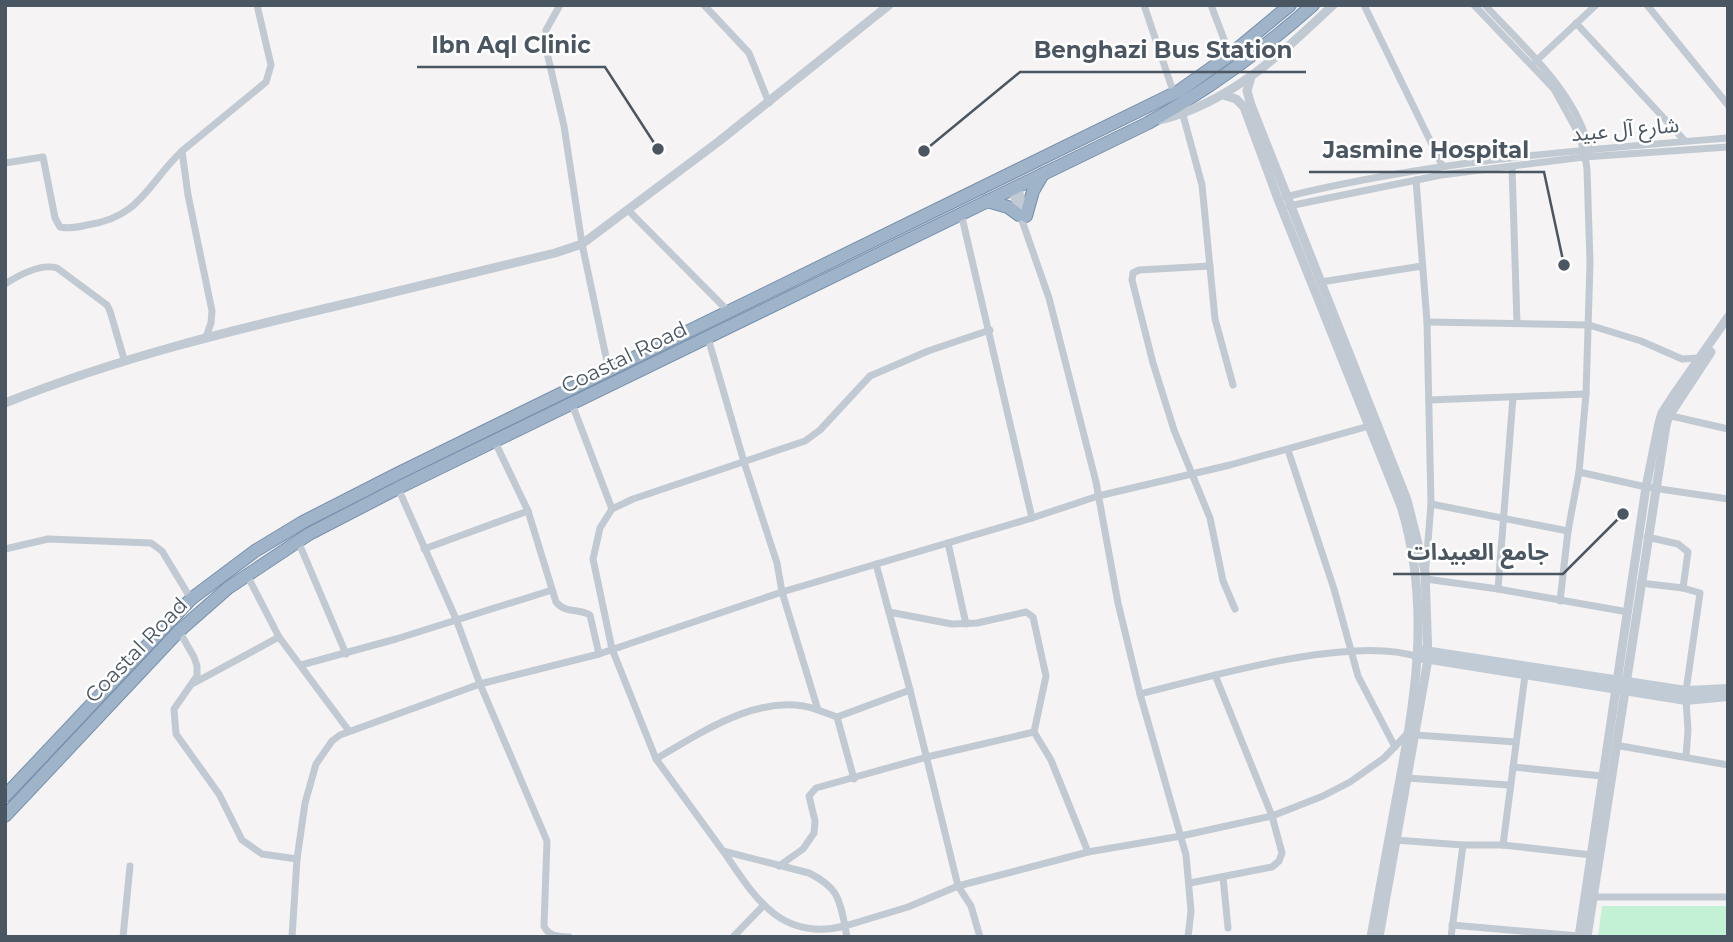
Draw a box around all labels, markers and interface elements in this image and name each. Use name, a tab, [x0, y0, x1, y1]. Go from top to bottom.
callout: Ibn Aql Clinic	[417, 23, 605, 67]
callout: Benghazi Bus Station	[1020, 28, 1306, 72]
text: Ibn Aql Clinic	[431, 31, 591, 59]
text: Benghazi Bus Station	[1034, 36, 1292, 64]
street label: شارع آل عبيد	[1570, 112, 1680, 149]
callout: Jasmine Hospital	[1309, 128, 1544, 172]
text: Jasmine Hospital	[1322, 136, 1529, 164]
street label: Coastal Road	[557, 316, 691, 398]
callout: جامع العبيدات	[1393, 530, 1563, 574]
text: جامع العبيدات	[1407, 538, 1549, 569]
street label: Coastal Road	[80, 592, 192, 708]

